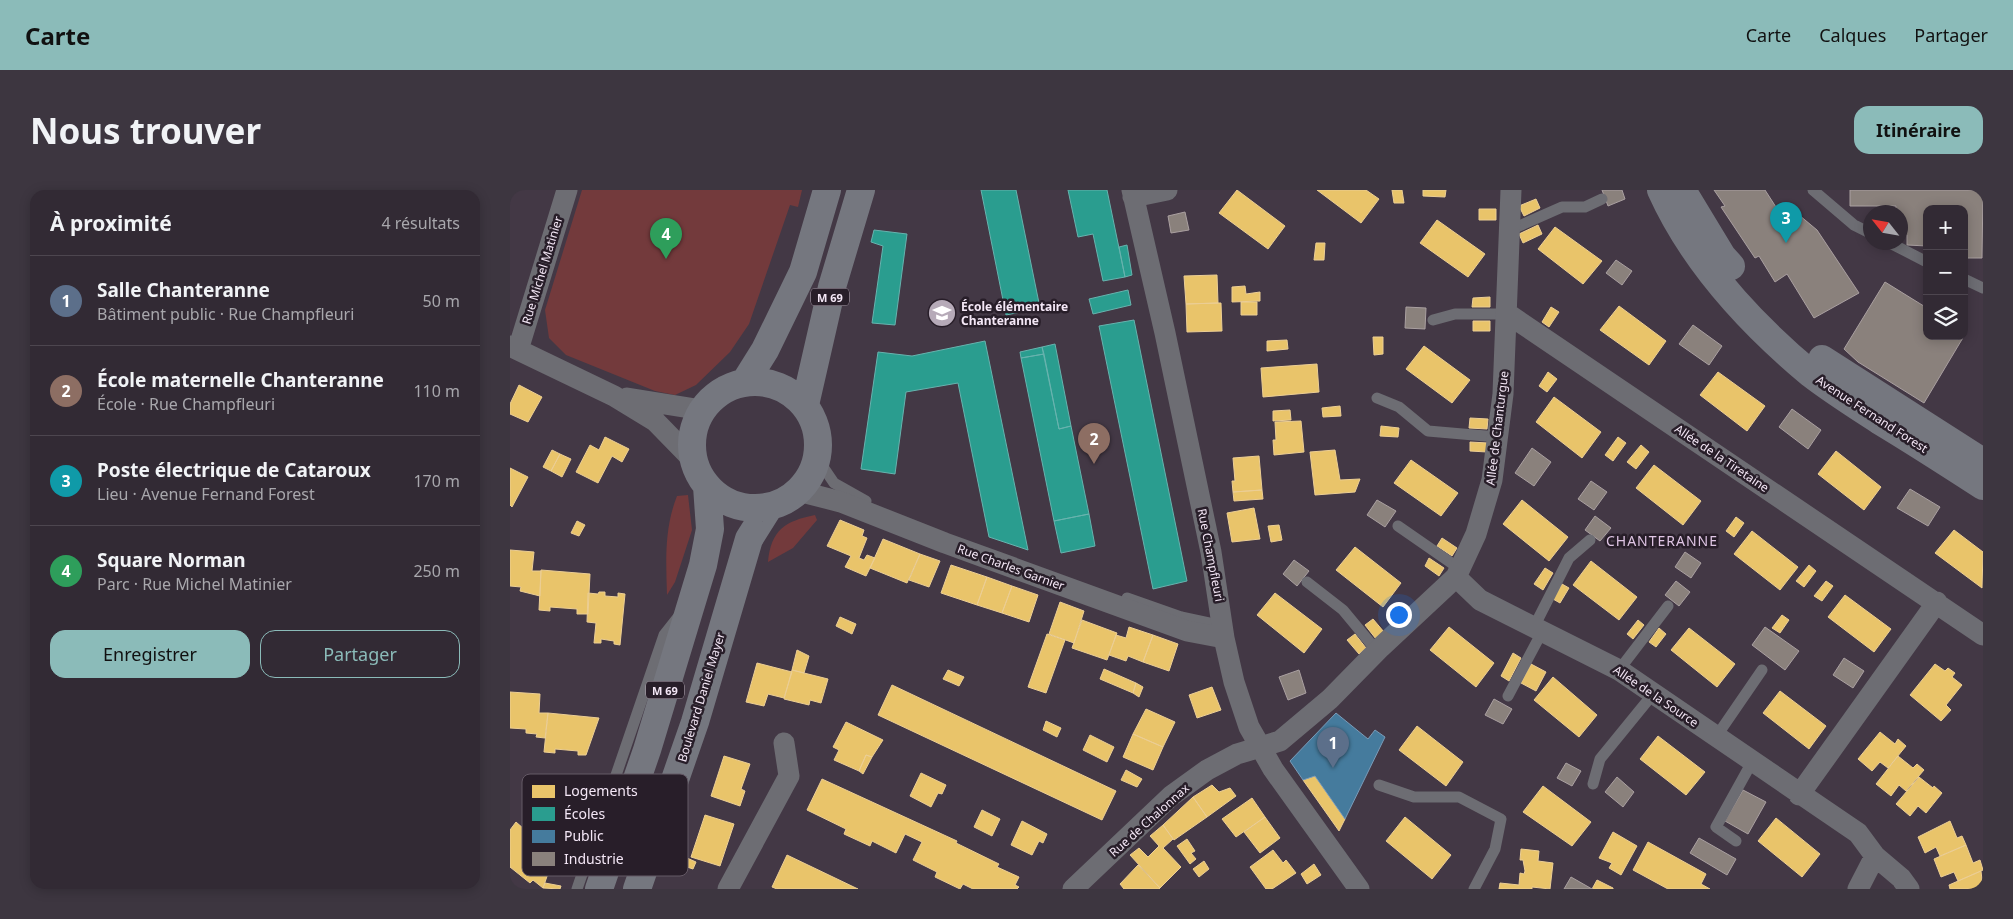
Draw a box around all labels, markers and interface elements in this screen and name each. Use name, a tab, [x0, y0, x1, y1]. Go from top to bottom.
text: Carte	[25, 19, 90, 52]
text: Carte	[1746, 23, 1791, 47]
text: Calques	[1819, 23, 1886, 47]
text: Partager	[1914, 23, 1988, 47]
button: Itinéraire	[1854, 106, 1983, 154]
text: Nous trouver	[30, 107, 261, 154]
pin: 3	[1770, 202, 1802, 243]
north arrow	[1863, 205, 1908, 250]
map controls	[1923, 205, 1968, 340]
button: +	[1923, 205, 1968, 250]
text: À proximité	[50, 209, 172, 237]
text: 4 résultats	[382, 212, 460, 234]
street label: Rue Michel Matinier	[517, 214, 567, 326]
pin: 4	[650, 218, 682, 259]
button: −	[1923, 250, 1968, 295]
text: Salle Chanteranne	[97, 277, 270, 303]
road number: M 69	[811, 288, 849, 305]
text: 1	[61, 290, 71, 312]
text: 50 m	[423, 290, 460, 312]
button: layers	[1923, 295, 1968, 340]
school or university icon: École élémentaire Chanteranne	[927, 298, 957, 328]
place label: École élémentaire Chanteranne	[961, 298, 1068, 329]
text: Bâtiment public · Rue Champfleuri	[97, 303, 354, 325]
text: École maternelle Chanteranne	[97, 367, 384, 393]
street label: Allée de Chanturgue	[1482, 370, 1512, 486]
street label: Avenue Fernand Forest	[1813, 371, 1932, 457]
text: 2	[61, 380, 71, 402]
text: 110 m	[413, 380, 460, 402]
text: École · Rue Champfleuri	[97, 393, 275, 415]
street label: Allée de la Tiretaine	[1672, 420, 1773, 496]
pin: 2	[1078, 423, 1110, 464]
text: Poste électrique de Cataroux	[97, 457, 371, 483]
text: 3	[61, 470, 71, 492]
text: 170 m	[413, 470, 460, 492]
text: Lieu · Avenue Fernand Forest	[97, 483, 315, 505]
street label: Rue Champfleuri	[1194, 507, 1228, 603]
district label: CHANTERANNE	[1606, 531, 1718, 550]
street label: Rue Charles Garnier	[955, 540, 1067, 594]
text: Square Norman	[97, 547, 246, 573]
text: 4	[61, 560, 71, 582]
text: 250 m	[413, 560, 460, 582]
text: Parc · Rue Michel Matinier	[97, 573, 292, 595]
your location	[1386, 602, 1412, 628]
button: Enregistrer	[50, 630, 250, 678]
button: Partager	[260, 630, 460, 678]
street label: Boulevard Daniel Mayer	[673, 630, 729, 764]
street label: Allée de la Source	[1610, 661, 1702, 731]
road number: M 69	[646, 682, 684, 698]
pin: 1	[1317, 727, 1349, 768]
legend	[522, 774, 688, 876]
street label: Rue de Chalonnax	[1105, 779, 1193, 860]
text: Logements	[564, 781, 638, 800]
text: Écoles	[564, 804, 605, 823]
text: Public	[564, 826, 604, 845]
text: Industrie	[564, 849, 624, 868]

